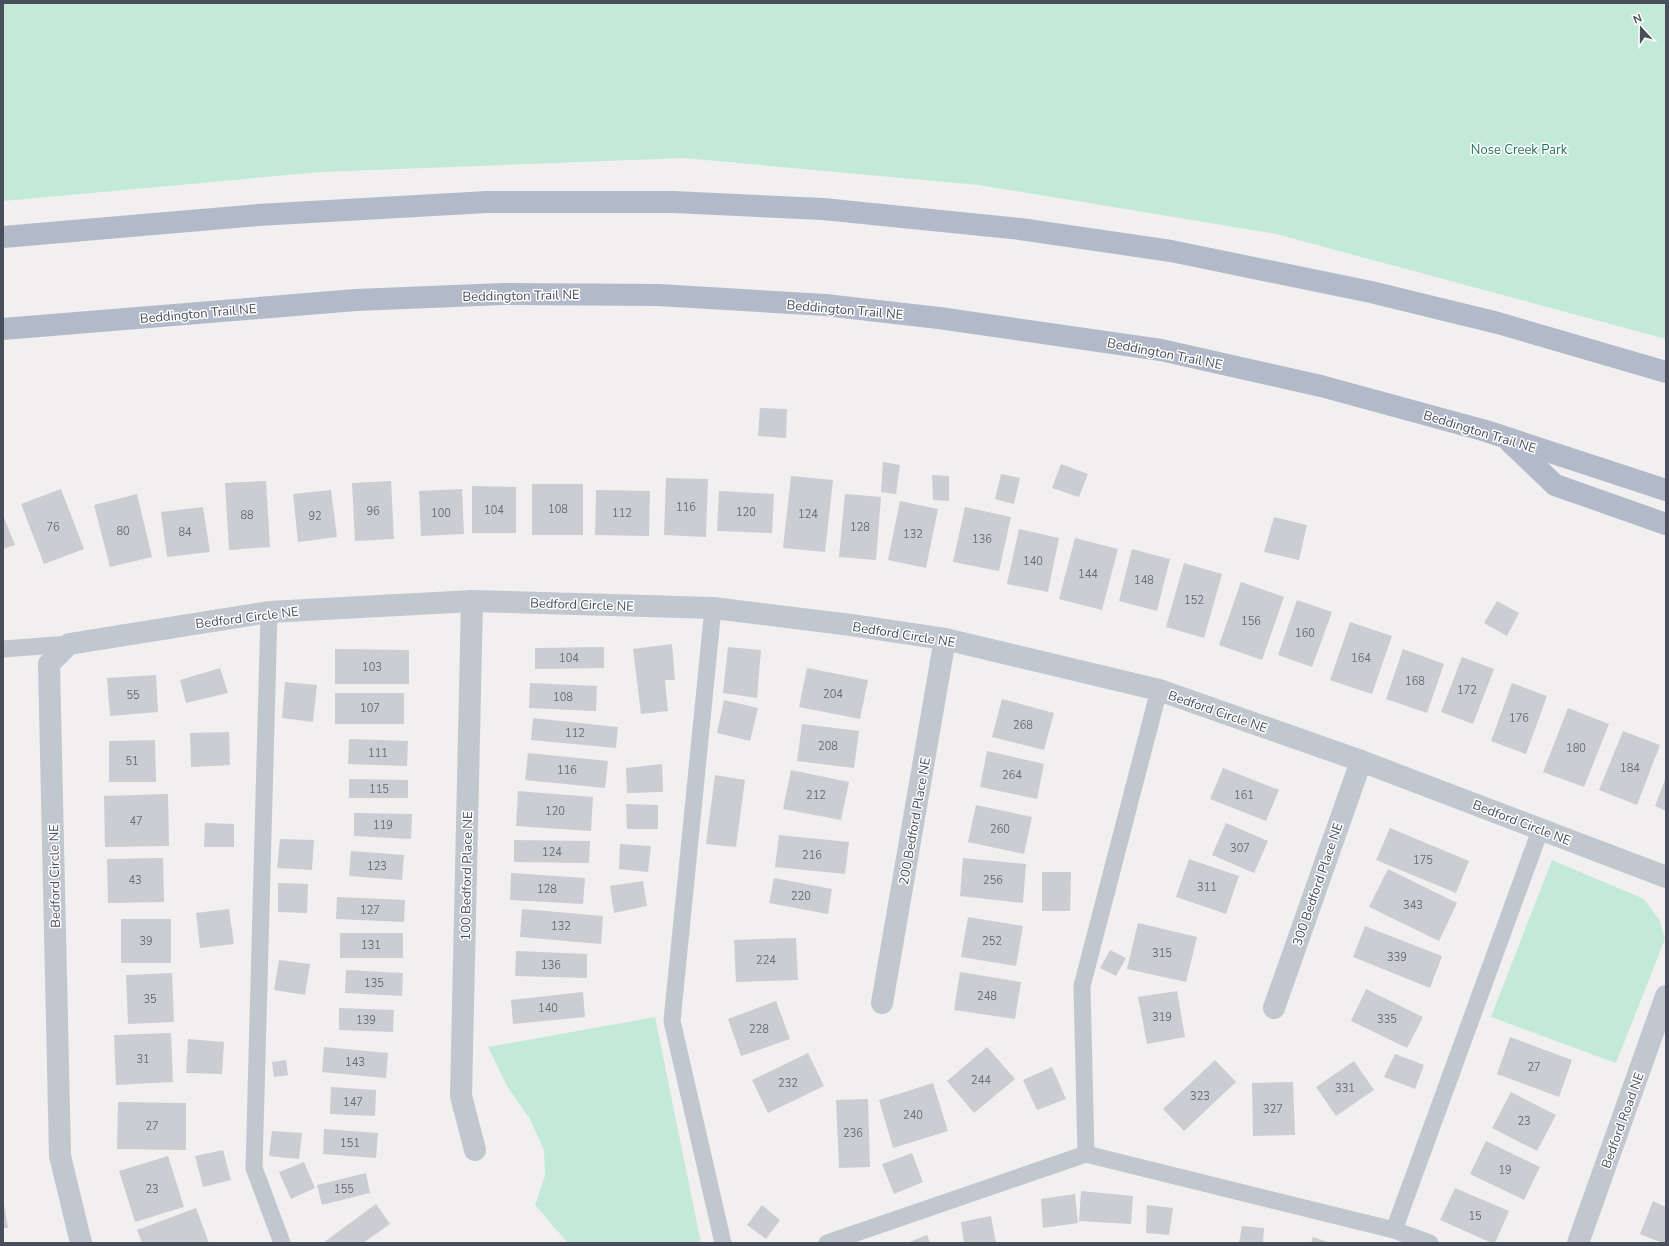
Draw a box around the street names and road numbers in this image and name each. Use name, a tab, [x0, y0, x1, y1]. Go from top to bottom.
street label: Beddington Trail NE	[462, 286, 580, 306]
street label: Beddington Trail NE	[786, 296, 904, 324]
street label: Beddington Trail NE	[139, 300, 257, 328]
street label: Beddington Trail NE	[1106, 334, 1224, 374]
street label: Beddington Trail NE	[1421, 406, 1538, 458]
street label: Bedford Circle NE	[530, 594, 634, 616]
street label: Bedford Circle NE	[195, 603, 300, 633]
street label: Bedford Circle NE	[851, 618, 956, 652]
street label: Bedford Circle NE	[1166, 687, 1270, 737]
street label: 200 Bedford Place NE	[895, 756, 935, 886]
street label: Bedford Circle NE	[1470, 796, 1573, 850]
street label: 100 Bedford Place NE	[457, 811, 477, 941]
street label: 300 Bedford Place NE	[1288, 820, 1347, 948]
street label: Bedford Circle NE	[45, 824, 65, 928]
street label: Bedford Road NE	[1597, 1070, 1649, 1171]

